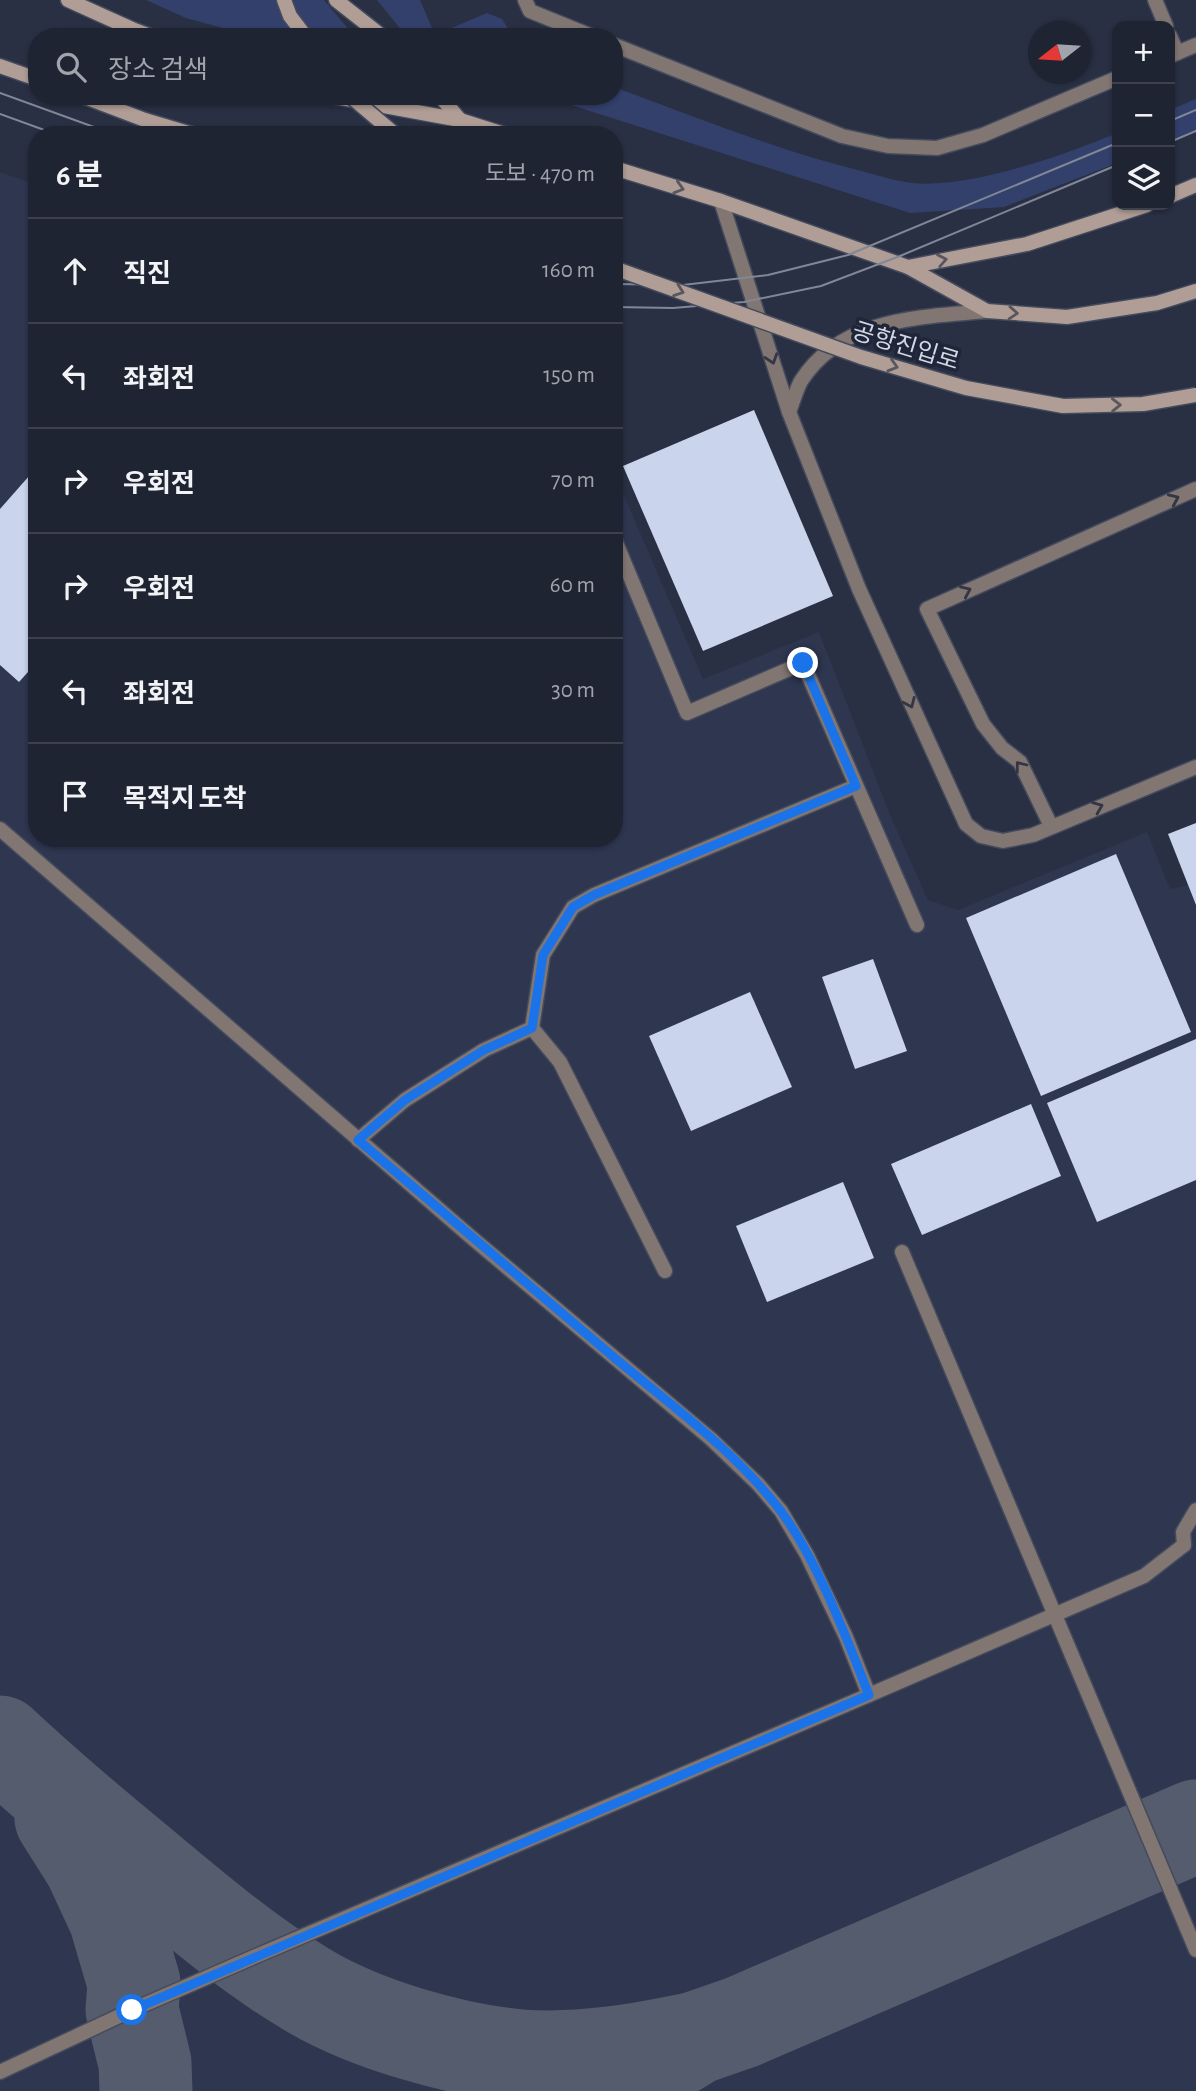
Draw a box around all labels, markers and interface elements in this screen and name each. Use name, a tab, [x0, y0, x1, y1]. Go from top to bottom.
north arrow	[1028, 21, 1091, 84]
map controls	[1112, 21, 1175, 210]
button: +	[1112, 21, 1175, 84]
search box	[28, 28, 623, 105]
icon: search	[52, 48, 90, 86]
text: 장소 검색	[108, 57, 208, 83]
button: −	[1112, 84, 1175, 147]
button: layers	[1112, 147, 1175, 210]
text: 6 분	[56, 161, 103, 191]
text: 도보 · 470 m	[485, 163, 595, 186]
one-way arrow	[673, 180, 685, 194]
icon: ahead	[56, 252, 94, 290]
one-way arrow	[936, 253, 948, 268]
text: 160 m	[542, 259, 595, 282]
text: 직진	[123, 261, 171, 287]
one-way arrow	[672, 283, 684, 297]
one-way arrow	[1008, 305, 1019, 320]
street label: 공항진입로	[849, 318, 962, 375]
one-way arrow	[764, 352, 778, 365]
icon: left	[56, 357, 94, 395]
one-way arrow	[887, 358, 899, 373]
text: 150 m	[543, 364, 595, 387]
text: 좌회전	[123, 366, 195, 392]
one-way arrow	[1111, 397, 1122, 413]
icon: right	[56, 462, 94, 500]
text: 70 m	[551, 469, 595, 492]
text: 우회전	[123, 471, 195, 497]
one-way arrow	[1167, 493, 1179, 507]
icon: right	[56, 567, 94, 605]
text: 60 m	[550, 574, 595, 597]
text: 우회전	[123, 576, 195, 602]
one-way arrow	[959, 585, 971, 599]
route end	[787, 647, 818, 678]
icon: left	[56, 672, 94, 710]
text: 30 m	[551, 679, 595, 702]
text: 좌회전	[123, 681, 195, 707]
one-way arrow	[902, 696, 916, 708]
one-way arrow	[1016, 761, 1028, 774]
icon: arrive	[56, 777, 94, 815]
text: 목적지 도착	[123, 786, 247, 812]
one-way arrow	[1091, 802, 1103, 816]
route start	[116, 1994, 147, 2025]

